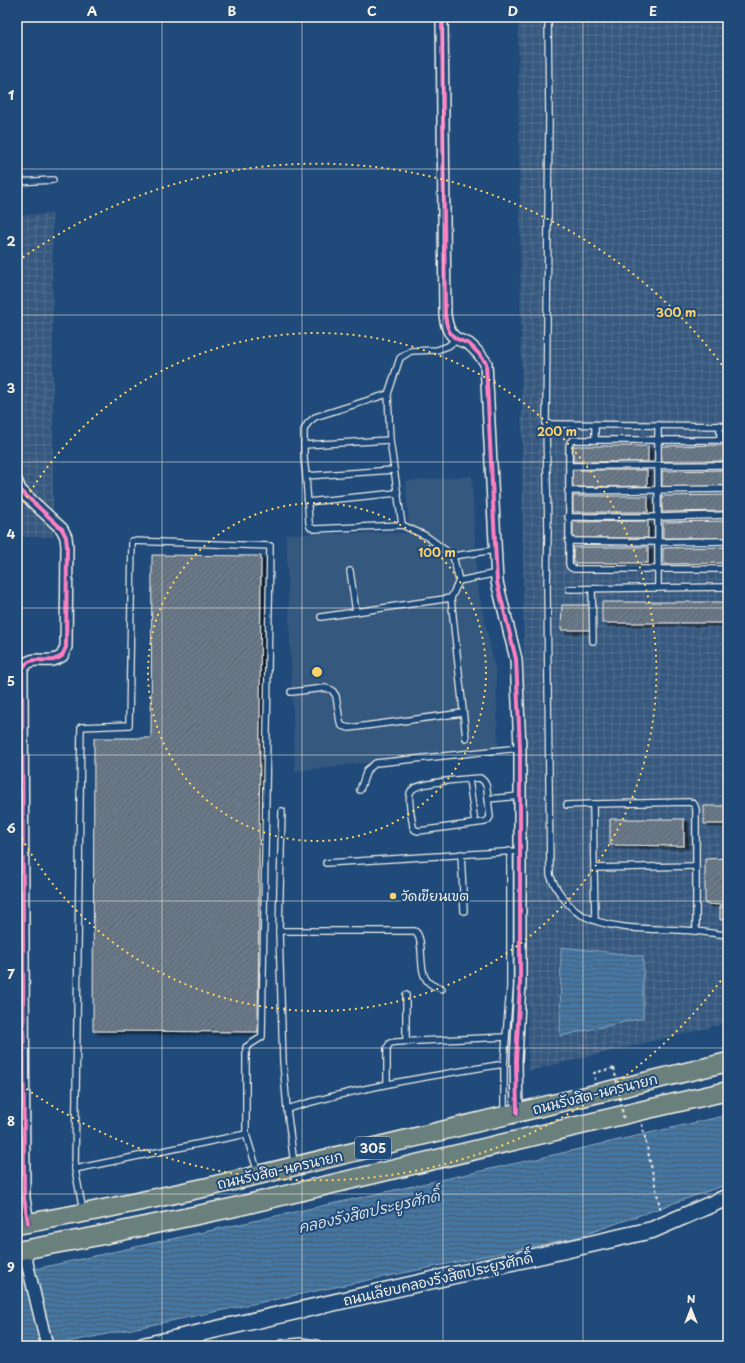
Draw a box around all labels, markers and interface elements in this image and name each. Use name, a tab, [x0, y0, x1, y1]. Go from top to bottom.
text: A	[87, 1, 97, 20]
text: B	[228, 1, 237, 20]
text: C	[367, 1, 377, 20]
text: D	[508, 1, 518, 20]
text: E	[649, 1, 657, 20]
text: 1	[8, 85, 14, 104]
text: 2	[6, 231, 16, 250]
text: 300 m	[656, 303, 696, 321]
text: 3	[7, 378, 16, 397]
text: 200 m	[537, 422, 577, 440]
text: 4	[7, 524, 16, 543]
text: 100 m	[418, 543, 456, 561]
centre of rings	[310, 665, 324, 679]
text: 5	[7, 671, 15, 690]
text: 6	[6, 818, 16, 837]
place label: วัดเขียนเขต	[401, 885, 469, 906]
marker: วัดเขียนเขต	[388, 891, 398, 901]
text: 7	[7, 964, 15, 983]
street label: ถนนรังสิต-นครนายก	[530, 1068, 660, 1119]
text: 8	[7, 1111, 15, 1130]
road number: 305	[355, 1137, 391, 1159]
street label: ถนนรังสิต-นครนายก	[215, 1145, 345, 1194]
water label: คลองรังสิตประยูรศักดิ์	[296, 1182, 447, 1239]
street label: ถนนเลียบคลองรังสิตประยูรศักดิ์	[341, 1246, 535, 1311]
text: 9	[7, 1257, 15, 1276]
north arrow	[671, 1289, 711, 1329]
text: N	[687, 1290, 696, 1307]

